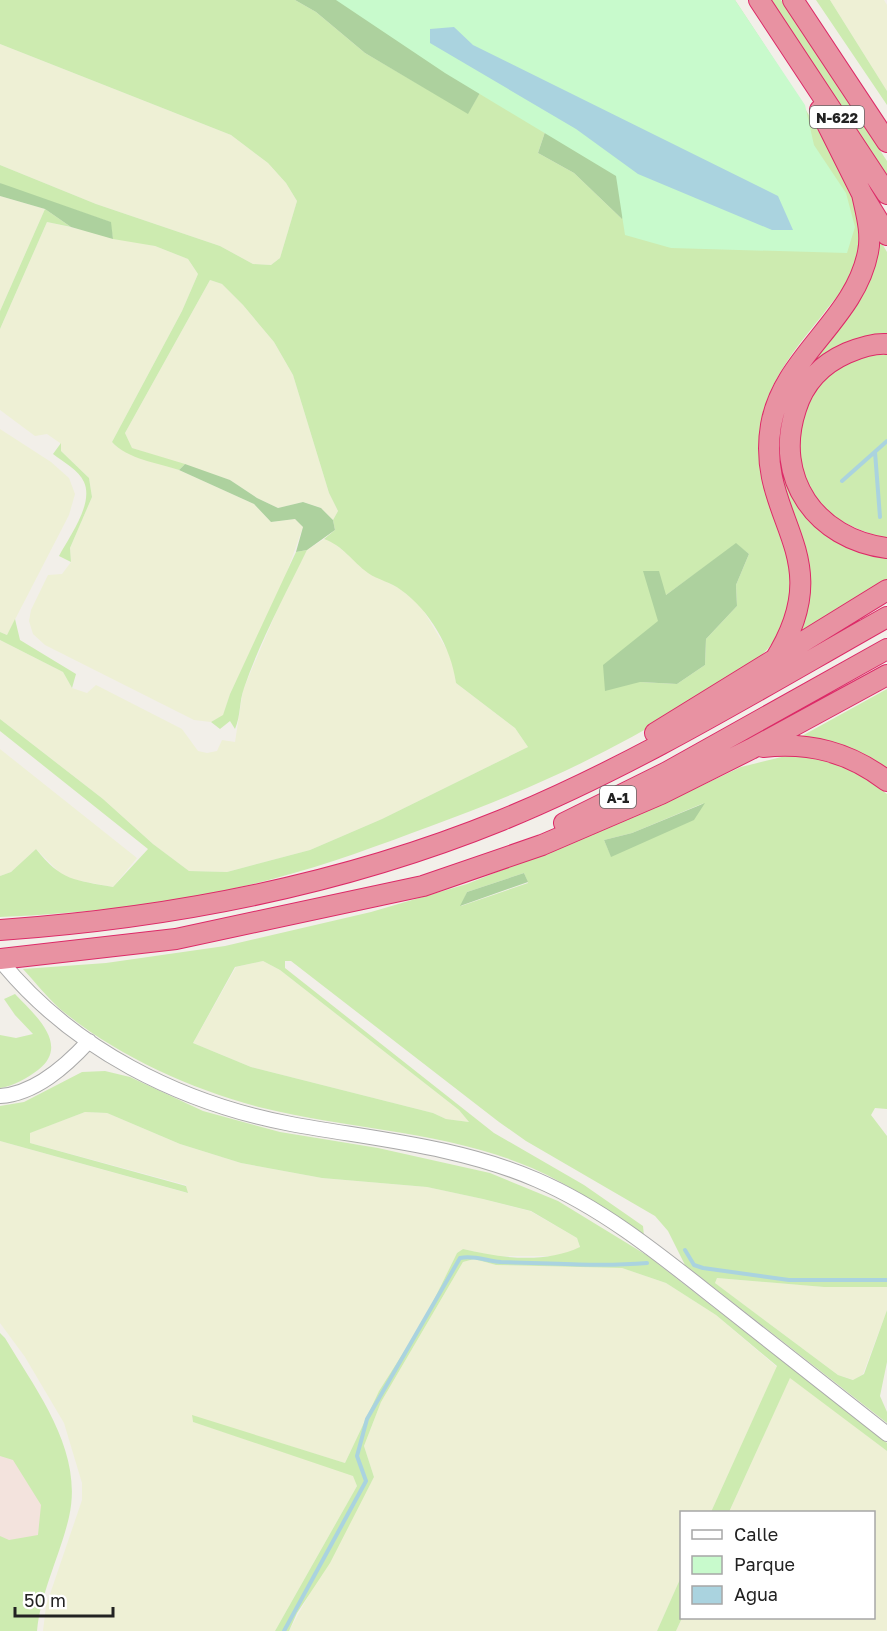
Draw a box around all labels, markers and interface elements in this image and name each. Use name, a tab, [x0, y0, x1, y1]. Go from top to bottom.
road number: N-622	[810, 106, 864, 128]
road number: A-1	[600, 786, 636, 808]
legend	[680, 1511, 875, 1619]
text: Calle	[734, 1523, 778, 1545]
text: Parque	[734, 1553, 795, 1575]
scale bar	[15, 1580, 112, 1618]
text: Agua	[734, 1583, 778, 1605]
text: 50 m	[24, 1589, 66, 1611]

